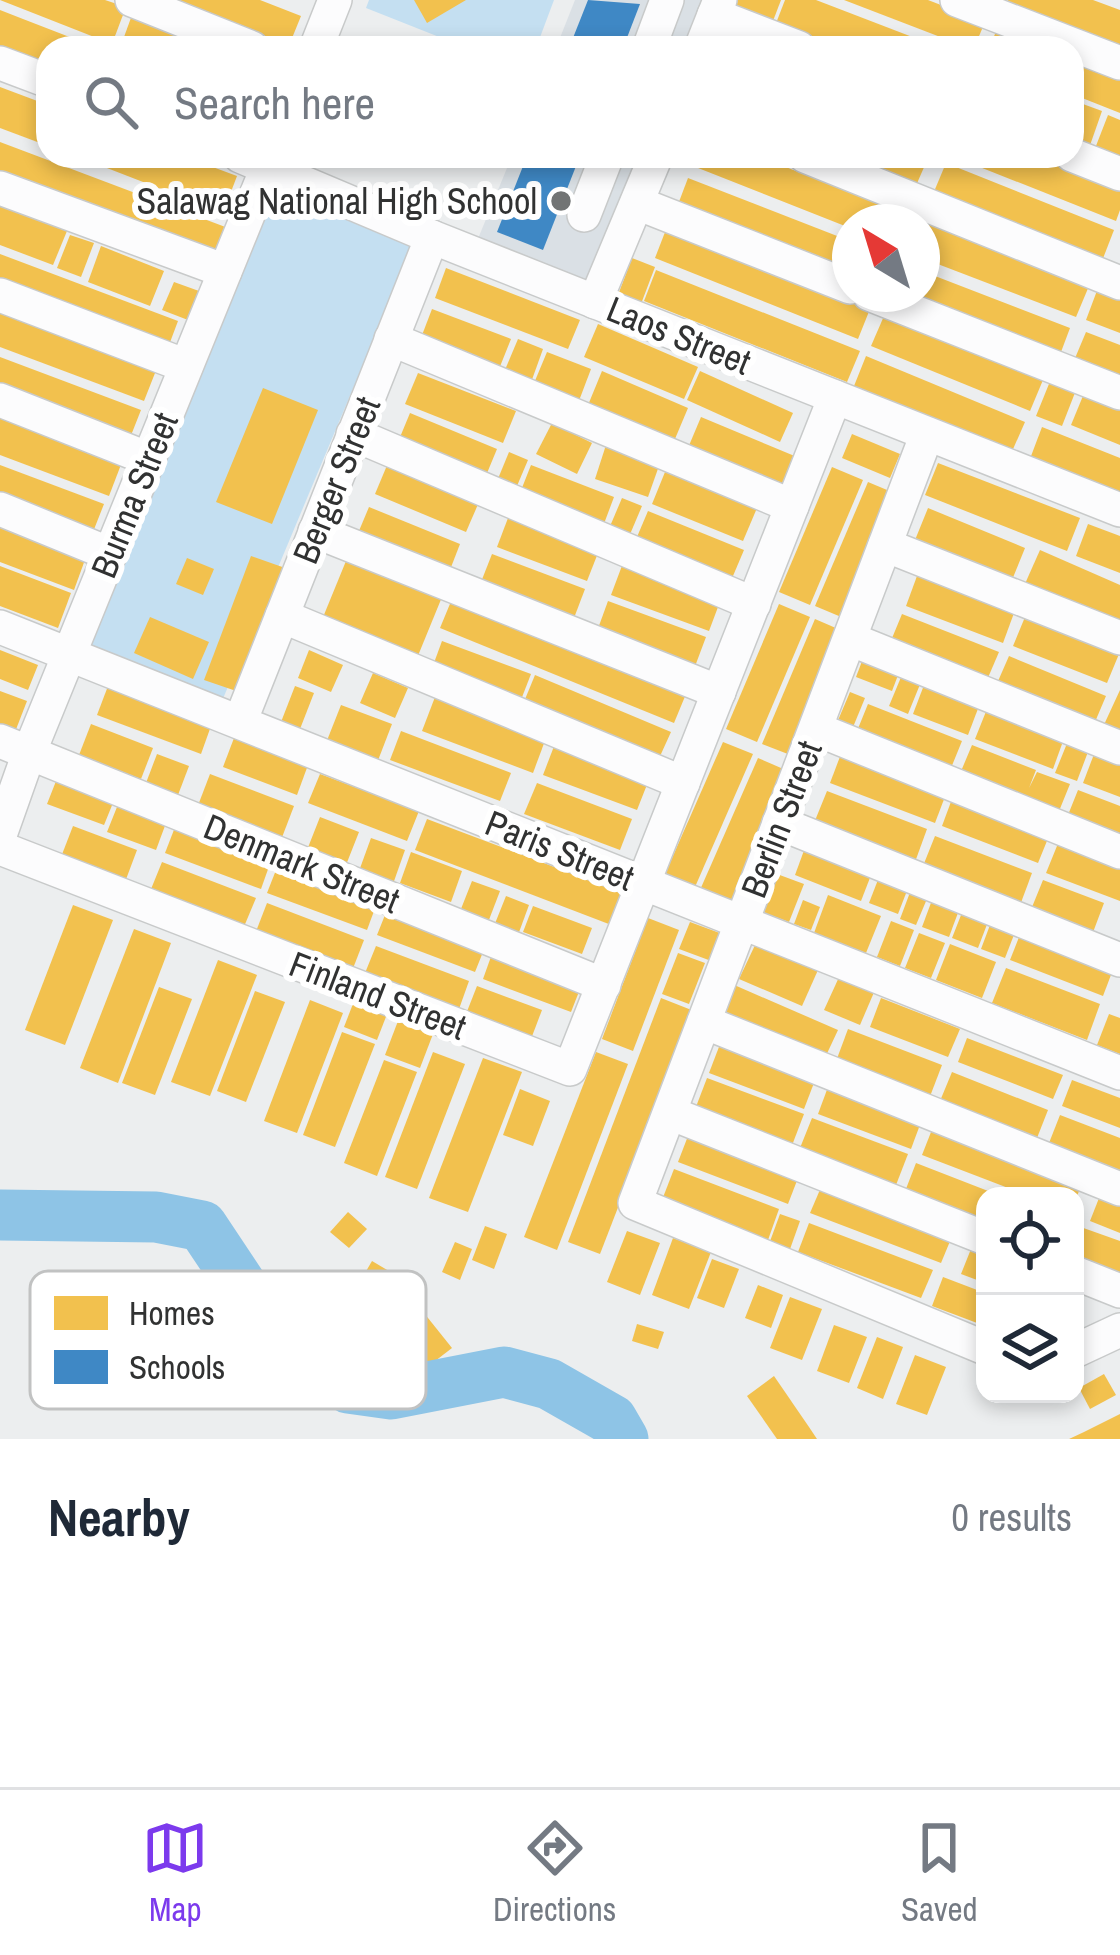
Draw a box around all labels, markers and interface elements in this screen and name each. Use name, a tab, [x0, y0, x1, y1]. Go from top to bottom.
search box	[36, 36, 1084, 168]
icon: search	[78, 69, 144, 135]
text: Search here	[174, 72, 375, 133]
place label: Salawag National High School	[137, 177, 537, 225]
marker: Salawag National High School	[548, 188, 574, 214]
north arrow	[832, 204, 940, 312]
street label: Laos Street	[600, 284, 758, 386]
street label: Berger Street	[281, 390, 391, 570]
street label: Burma Street	[79, 405, 189, 585]
street label: Berlin Street	[729, 734, 833, 904]
street label: Paris Street	[479, 799, 641, 901]
street label: Denmark Street	[197, 802, 407, 924]
street label: Finland Street	[283, 939, 473, 1051]
map controls	[976, 1187, 1084, 1403]
button: locate	[976, 1187, 1084, 1295]
legend	[30, 1271, 426, 1409]
text: Homes	[129, 1291, 215, 1335]
button: layers	[976, 1295, 1084, 1403]
text: Schools	[129, 1345, 225, 1389]
text: Nearby	[48, 1483, 190, 1552]
text: 0 results	[951, 1491, 1072, 1543]
tab: Map	[142, 1815, 208, 1931]
tab: Directions	[493, 1815, 616, 1931]
tab: Saved	[901, 1815, 978, 1931]

